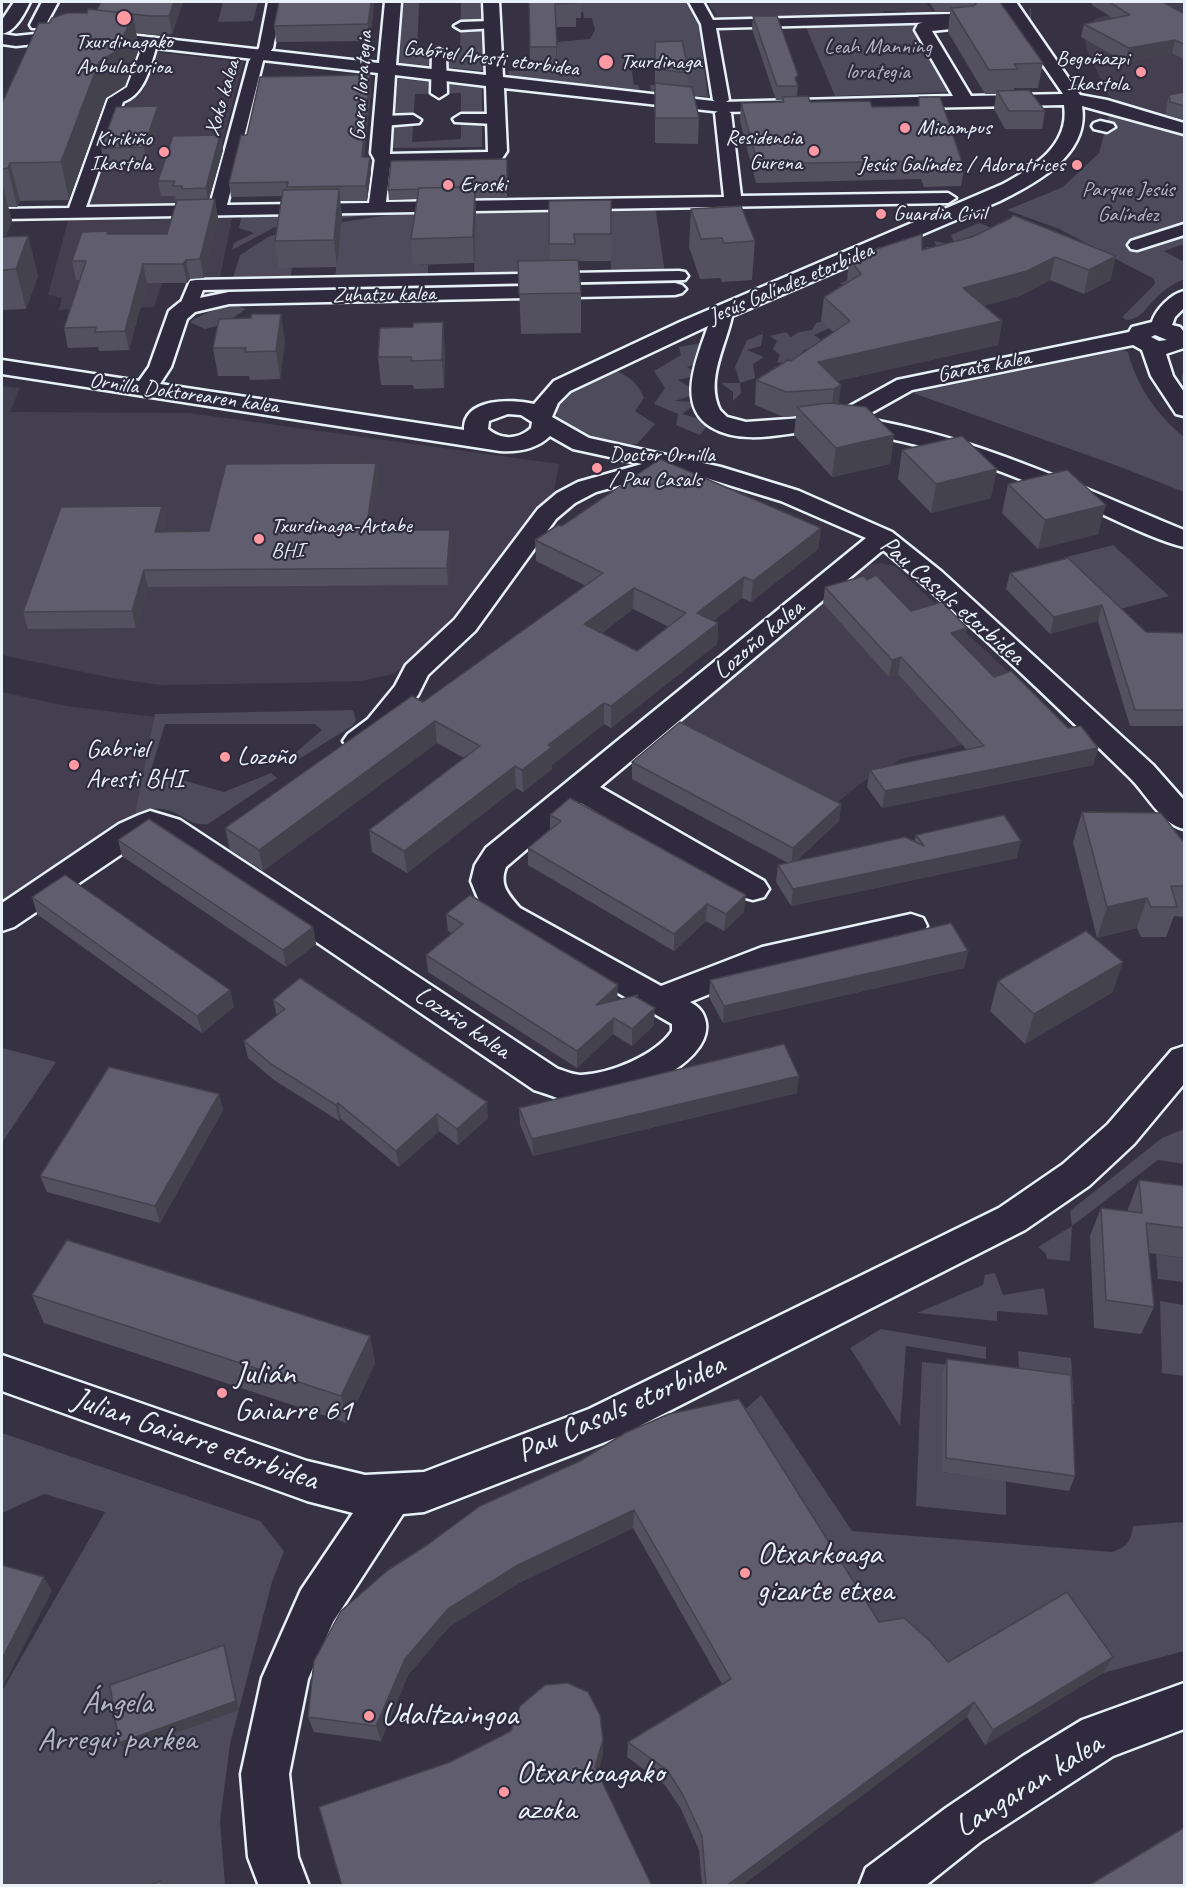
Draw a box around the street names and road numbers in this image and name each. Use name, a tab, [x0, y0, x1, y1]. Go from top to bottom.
street label: Garai lorategia	[345, 30, 379, 142]
street label: Gabriel Aresti etorbidea	[402, 35, 580, 83]
street label: Xoko kalea	[200, 57, 246, 139]
street label: Jesús Galíndez etorbidea	[705, 237, 877, 331]
street label: Zuhatzu kalea	[332, 281, 436, 309]
street label: Garate kalea	[935, 345, 1033, 389]
street label: Ornilla Doktorearen kalea	[88, 368, 280, 420]
street label: Pau Casals etorbidea	[873, 530, 1031, 672]
street label: Lozoño kalea	[707, 593, 811, 687]
street label: Lozoño kalea	[408, 980, 516, 1066]
street label: Pau Casals etorbidea	[511, 1346, 731, 1472]
street label: Julian Gaiarre etorbidea	[67, 1380, 323, 1500]
street label: Langaran kalea	[948, 1725, 1110, 1847]

